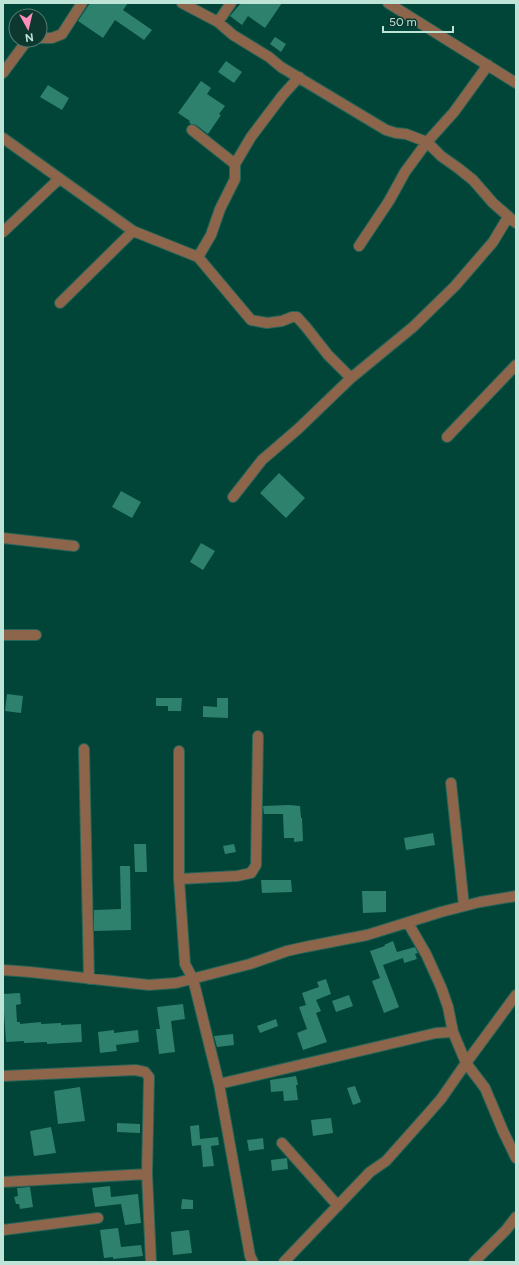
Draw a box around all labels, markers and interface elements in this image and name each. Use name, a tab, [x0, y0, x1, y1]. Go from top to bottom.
north arrow	[8, 8, 48, 48]
scale bar	[383, 8, 453, 34]
text: 50 m	[389, 15, 417, 29]
text: N	[24, 30, 34, 44]

